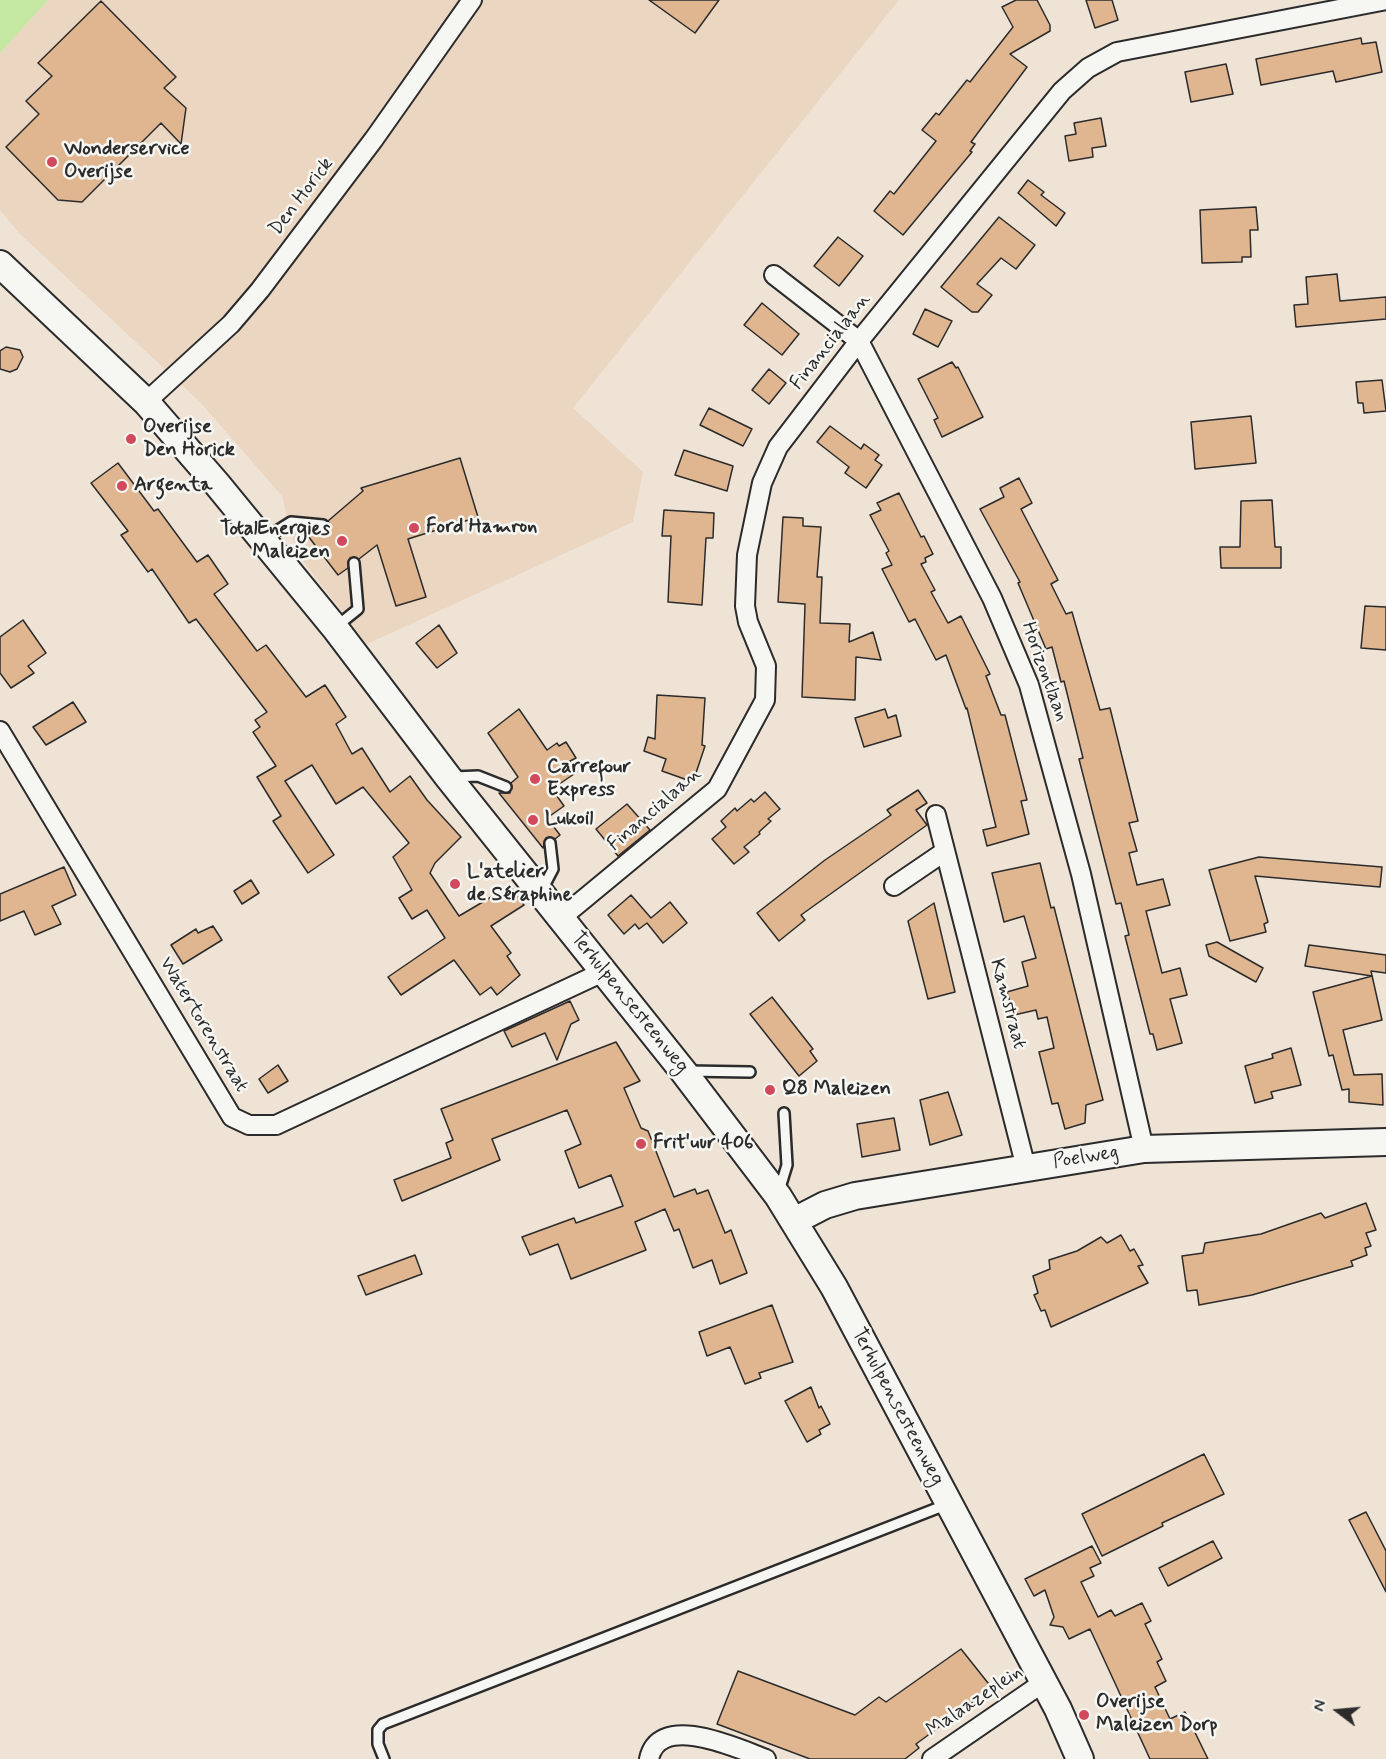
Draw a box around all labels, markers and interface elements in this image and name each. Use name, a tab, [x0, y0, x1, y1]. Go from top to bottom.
place label: Wonderservice Overijse	[64, 138, 190, 185]
street label: Den Horick	[265, 153, 339, 241]
marker: Wonderservice Overijse	[45, 155, 59, 169]
street label: Financialaan	[786, 289, 876, 395]
place label: Overijse Den Horick	[143, 416, 235, 463]
marker: Overijse Den Horick	[124, 432, 138, 446]
place label: Argenta	[134, 474, 212, 498]
marker: Argenta	[115, 479, 129, 493]
place label: Ford Hamron	[426, 516, 537, 540]
place label: TotalEnergies Maleizen	[220, 518, 330, 565]
marker: Ford Hamron	[407, 521, 421, 535]
marker: TotalEnergies Maleizen	[335, 534, 349, 548]
street label: Horizontlaan	[1015, 619, 1073, 725]
place label: Carrefour Express	[547, 756, 631, 803]
street label: Financialaan	[603, 763, 707, 857]
marker: Carrefour Express	[528, 772, 542, 786]
place label: Lukoil	[545, 808, 593, 832]
marker: Lukoil	[526, 813, 540, 827]
place label: L'atelier de Séraphine	[467, 861, 572, 908]
marker: L'atelier de Séraphine	[448, 877, 462, 891]
street label: Terhulpensesteenweg	[565, 927, 693, 1079]
street label: Watertorenstraat	[153, 953, 253, 1097]
street label: Kamstraat	[983, 956, 1031, 1052]
place label: Q8 Maleizen	[782, 1078, 891, 1102]
marker: Q8 Maleizen	[763, 1083, 777, 1097]
place label: Frit'uur 406	[653, 1132, 754, 1156]
marker: Frit'uur 406	[634, 1137, 648, 1151]
street label: Poelweg	[1052, 1141, 1120, 1175]
street label: Terhulpensesteenweg	[845, 1324, 949, 1490]
street label: Malaazeplein	[922, 1661, 1028, 1743]
north arrow	[1308, 1681, 1368, 1741]
place label: Overijse Maleizen Dorp	[1096, 1691, 1217, 1738]
text: N	[1309, 1698, 1332, 1714]
marker: Overijse Maleizen Dorp	[1077, 1708, 1091, 1722]

